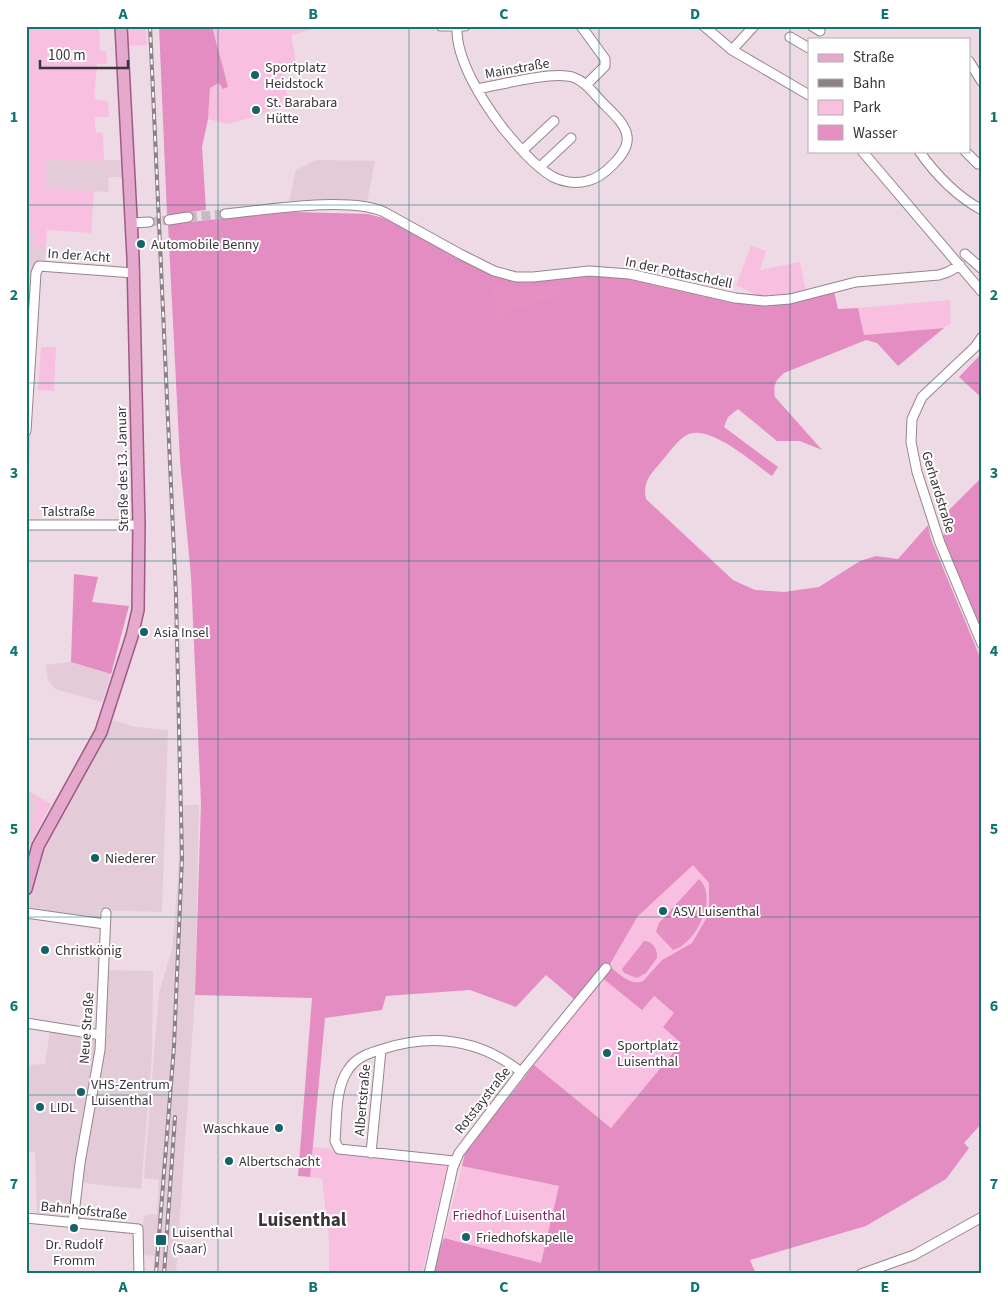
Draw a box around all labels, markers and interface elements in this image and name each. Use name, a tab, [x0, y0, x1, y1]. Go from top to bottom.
text: A	[117, 3, 128, 25]
text: B	[308, 3, 318, 25]
text: C	[499, 3, 509, 25]
text: D	[690, 3, 700, 25]
text: E	[881, 3, 889, 25]
scale bar	[40, 38, 128, 70]
legend	[808, 38, 970, 152]
text: 100 m	[48, 45, 86, 66]
text: Straße	[853, 47, 894, 68]
street label: Mainstraße	[483, 53, 551, 84]
place label: Sportplatz Heidstock	[265, 58, 326, 94]
marker: Sportplatz Heidstock	[249, 69, 261, 81]
text: Bahn	[853, 73, 886, 94]
place label: St. Barabara Hütte	[266, 93, 337, 129]
text: Park	[853, 97, 882, 118]
marker: St. Barabara Hütte	[250, 104, 262, 116]
text: 1	[10, 106, 18, 128]
text: 1	[990, 106, 998, 128]
text: Wasser	[853, 123, 898, 144]
place label: Automobile Benny	[151, 235, 259, 255]
marker: Automobile Benny	[135, 238, 147, 250]
street label: In der Acht	[47, 244, 111, 268]
street label: In der Pottaschdell	[623, 252, 735, 294]
text: 2	[10, 284, 18, 306]
text: 2	[990, 284, 998, 306]
street label: Straße des 13. Januar	[112, 406, 134, 532]
street label: Gerhardstraße	[916, 449, 960, 536]
text: 3	[10, 462, 18, 484]
text: 3	[990, 462, 998, 484]
street label: Talstraße	[41, 502, 95, 522]
place label: Asia Insel	[154, 623, 209, 643]
marker: Asia Insel	[138, 626, 150, 638]
text: 4	[10, 640, 19, 662]
text: 4	[990, 640, 999, 662]
text: 5	[10, 818, 18, 840]
text: 5	[990, 818, 998, 840]
place label: Niederer	[105, 849, 156, 869]
marker: Niederer	[89, 852, 101, 864]
place label: ASV Luisenthal	[673, 902, 760, 922]
marker: ASV Luisenthal	[657, 905, 669, 917]
place label: Christkönig	[55, 941, 122, 961]
marker: Christkönig	[39, 944, 51, 956]
street label: Neue Straße	[75, 991, 99, 1065]
text: 6	[10, 995, 18, 1017]
text: 6	[990, 995, 998, 1017]
place label: Sportplatz Luisenthal	[617, 1036, 679, 1072]
marker: Sportplatz Luisenthal	[601, 1047, 613, 1059]
street label: Albertstraße	[350, 1063, 376, 1137]
street label: Rotstaystraße	[450, 1063, 515, 1138]
place label: VHS-Zentrum Luisenthal	[91, 1075, 170, 1111]
marker: VHS-Zentrum Luisenthal	[75, 1086, 87, 1098]
place label: LIDL	[50, 1098, 76, 1118]
marker: LIDL	[34, 1101, 46, 1113]
place label: Waschkaue	[203, 1119, 269, 1139]
marker: Waschkaue	[273, 1122, 285, 1134]
place label: Albertschacht	[239, 1152, 320, 1172]
marker: Albertschacht	[223, 1155, 235, 1167]
text: 7	[10, 1173, 18, 1195]
text: 7	[990, 1173, 998, 1195]
street label: Bahnhofstraße	[40, 1197, 128, 1225]
park label: Friedhof Luisenthal	[453, 1206, 566, 1226]
district label: Luisenthal	[258, 1207, 347, 1234]
marker: Dr. Rudolf Fromm	[68, 1222, 80, 1234]
place label: Luisenthal (Saar)	[172, 1223, 234, 1259]
place label: Friedhofskapelle	[476, 1228, 573, 1248]
marker: Friedhofskapelle	[460, 1231, 472, 1243]
marker: Luisenthal (Saar)	[154, 1233, 168, 1247]
place label: Dr. Rudolf Fromm	[45, 1235, 104, 1271]
text: A	[117, 1276, 128, 1298]
text: B	[308, 1276, 318, 1298]
text: C	[499, 1276, 509, 1298]
text: D	[690, 1276, 700, 1298]
text: E	[881, 1276, 889, 1298]

